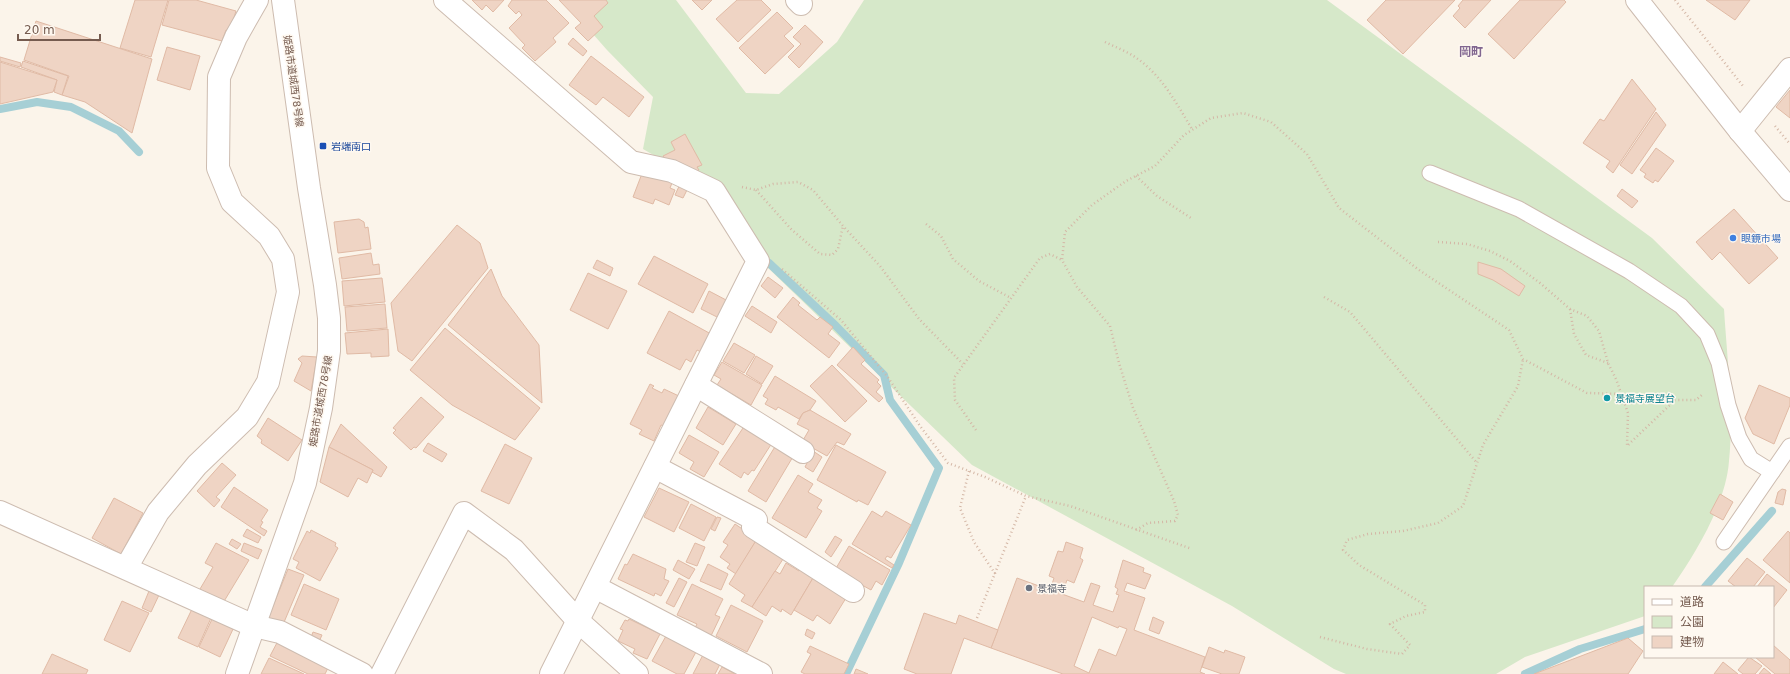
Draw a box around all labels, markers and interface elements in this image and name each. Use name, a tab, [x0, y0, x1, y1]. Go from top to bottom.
scale bar	[18, 16, 100, 42]
text: 20 m	[24, 23, 55, 37]
street label: 姫路市道城西78号線	[282, 34, 305, 128]
district label: 岡町	[1459, 45, 1483, 59]
marker: 岩端南口	[318, 141, 328, 151]
place label: 岩端南口	[331, 141, 371, 152]
marker: 眼鏡市場	[1728, 233, 1738, 243]
place label: 眼鏡市場	[1741, 233, 1781, 244]
street label: 姫路市道城西78号線	[307, 354, 334, 448]
marker: 景福寺展望台	[1602, 393, 1612, 403]
place label: 景福寺展望台	[1615, 393, 1675, 404]
marker: 景福寺	[1024, 583, 1034, 593]
place label: 景福寺	[1037, 583, 1067, 594]
legend	[1644, 586, 1774, 658]
text: 道路	[1680, 595, 1704, 609]
text: 公園	[1680, 615, 1704, 629]
text: 建物	[1680, 635, 1704, 649]

